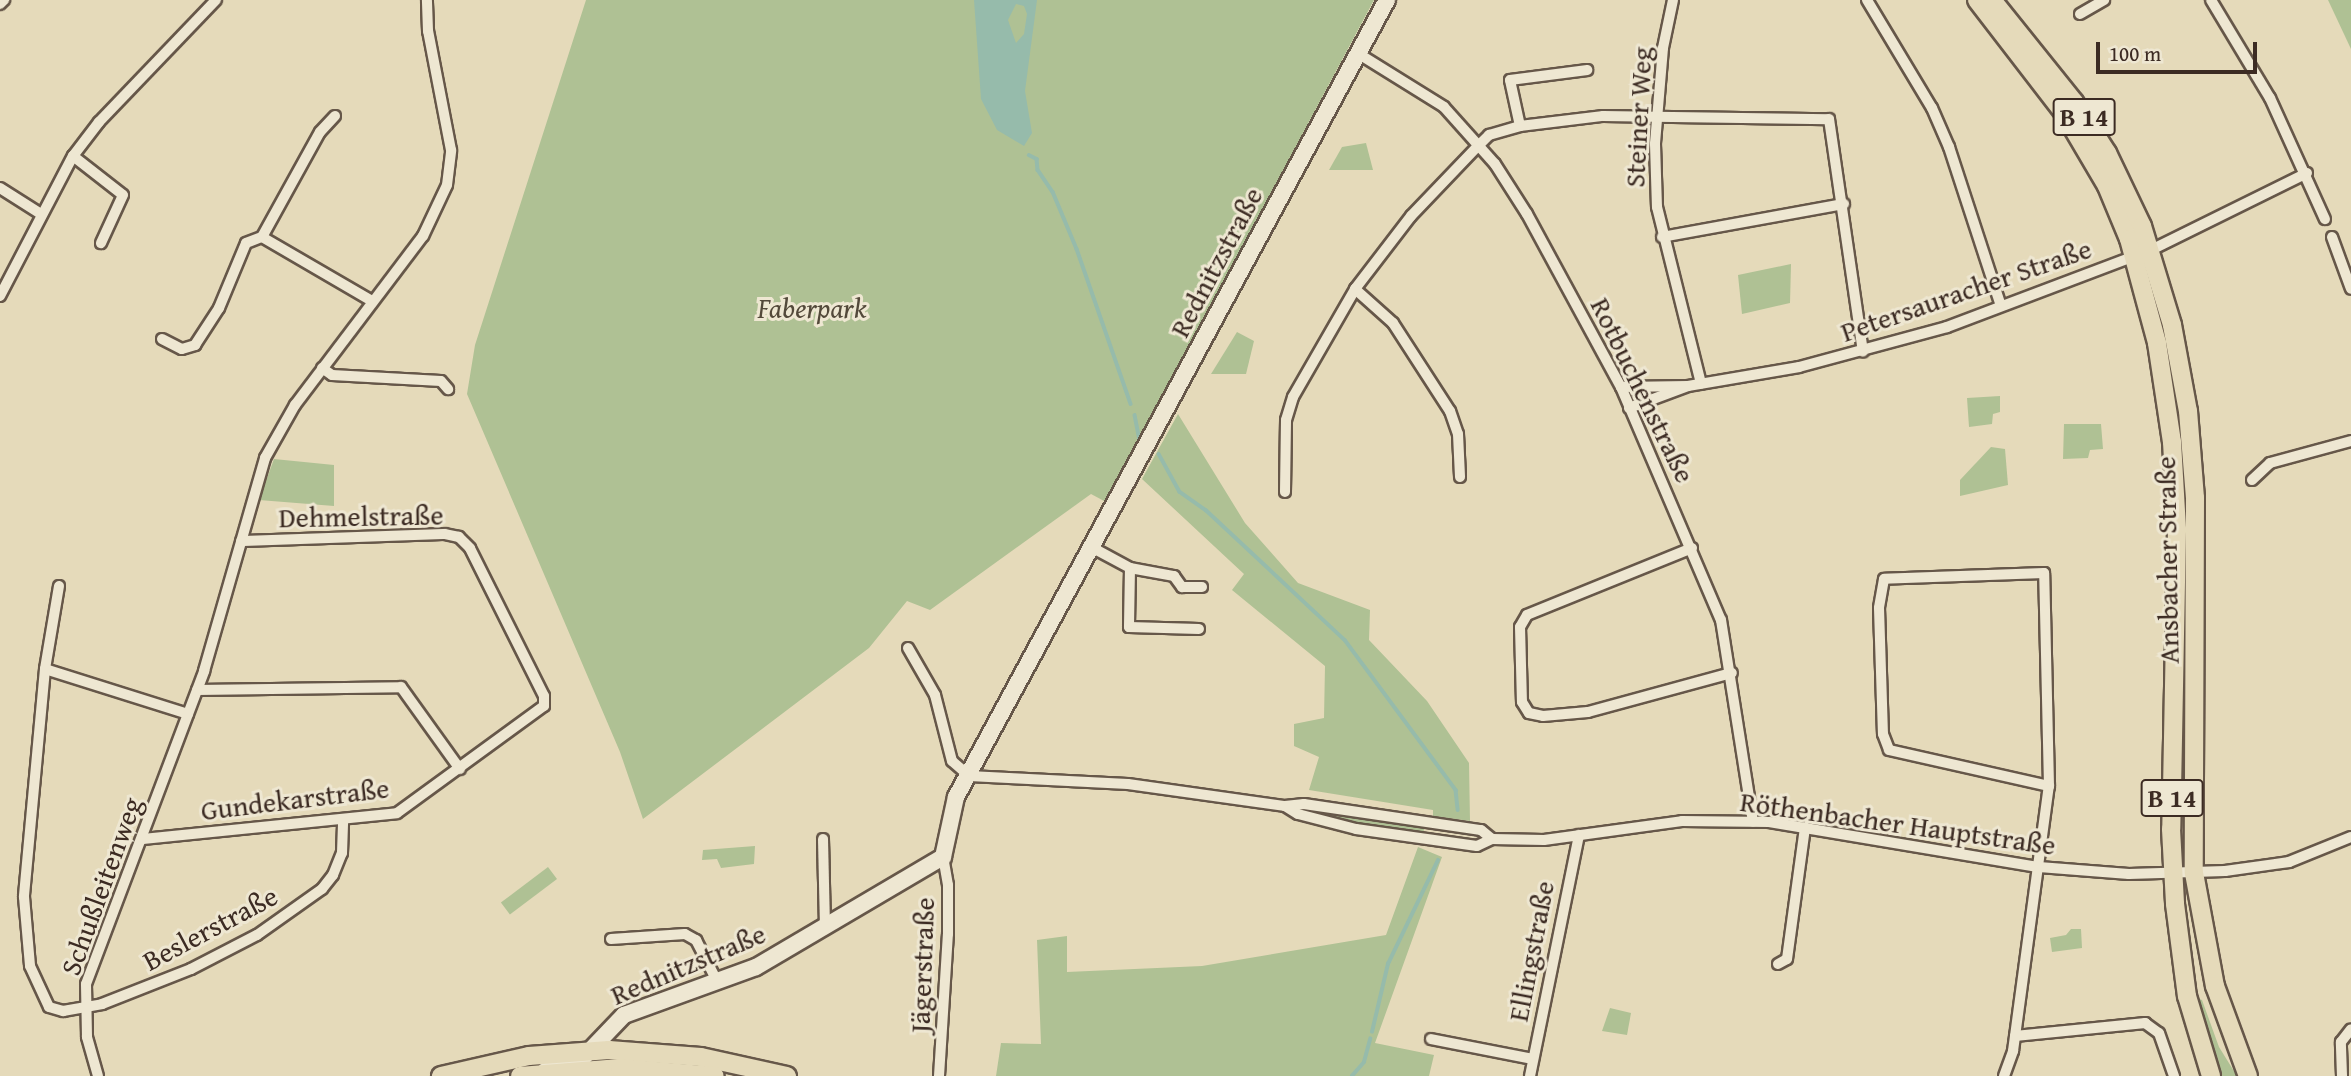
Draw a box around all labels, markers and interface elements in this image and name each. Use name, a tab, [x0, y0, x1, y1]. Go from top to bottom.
scale bar	[2099, 28, 2260, 72]
text: 100 m	[2109, 38, 2161, 69]
street label: Steiner Weg	[1618, 46, 1658, 188]
road number: B 14	[2052, 94, 2116, 140]
street label: Rednitzstraße	[1162, 181, 1270, 343]
street label: Petersauracher Straße	[1836, 231, 2096, 349]
park label: Faberpark	[757, 291, 867, 325]
street label: Rotbuchenstraße	[1584, 292, 1702, 488]
street label: Ansbacher Straße	[2148, 456, 2186, 664]
street label: Dehmelstraße	[278, 498, 444, 534]
street label: Gundekarstraße	[199, 771, 391, 827]
road number: B 14	[2140, 776, 2204, 820]
street label: Röthenbacher Hauptstraße	[1738, 784, 2058, 862]
street label: Schußleitenweg	[53, 792, 149, 980]
street label: Beslerstraße	[137, 878, 283, 978]
street label: Ellingstraße	[1501, 878, 1561, 1024]
street label: Jägerstraße	[903, 897, 941, 1033]
street label: Rednitzstraße	[606, 916, 770, 1012]

